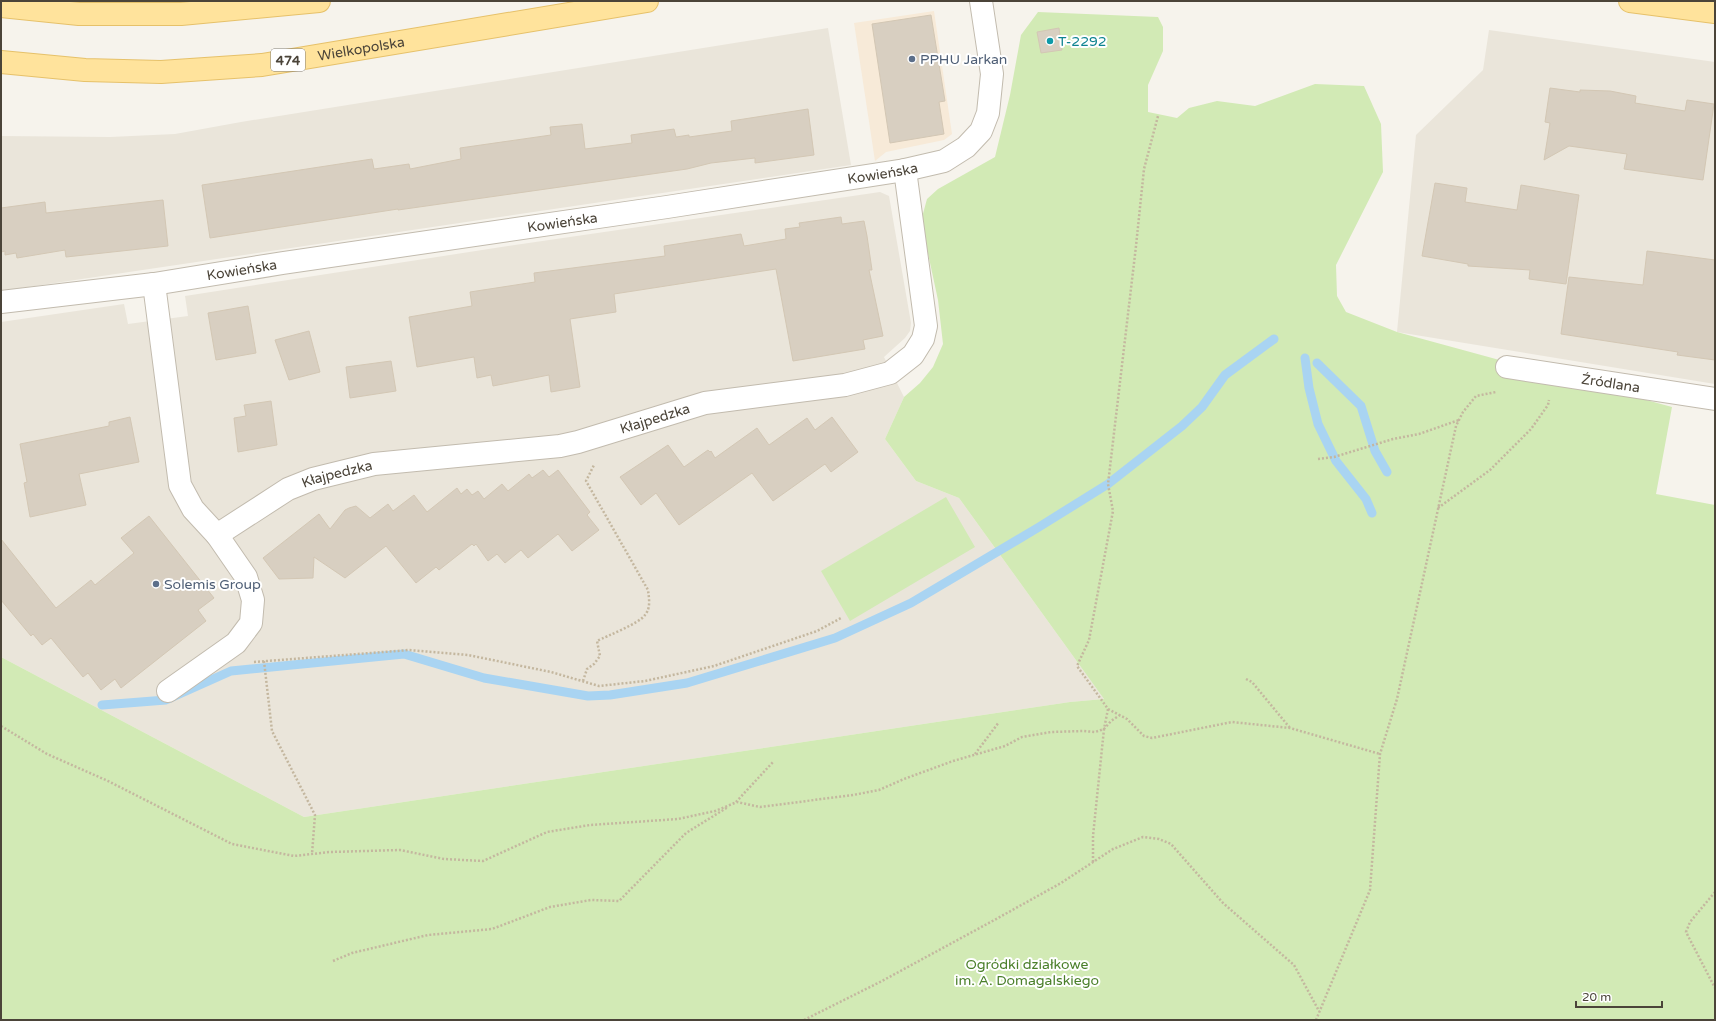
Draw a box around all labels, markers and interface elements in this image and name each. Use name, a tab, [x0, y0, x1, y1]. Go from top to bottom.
street label: Wielkopolska	[316, 33, 406, 65]
place label: T-2292	[1058, 33, 1107, 50]
marker: T-2292	[1045, 36, 1055, 46]
road number: 474	[271, 49, 305, 71]
place label: PPHU Jarkan	[920, 51, 1007, 68]
marker: PPHU Jarkan	[907, 54, 917, 64]
street label: Kowieńska	[846, 159, 920, 188]
street label: Kowieńska	[526, 209, 599, 236]
street label: Kowieńska	[205, 256, 278, 284]
street label: Źródlana	[1580, 371, 1641, 396]
street label: Kłajpedzka	[618, 400, 692, 438]
street label: Kłajpedzka	[299, 457, 374, 492]
place label: Solemis Group	[164, 576, 261, 593]
marker: Solemis Group	[151, 579, 161, 589]
park label: Ogródki działkowe im. A. Domagalskiego	[955, 956, 1099, 989]
scale bar	[1576, 983, 1662, 1009]
text: 20 m	[1582, 990, 1611, 1004]

